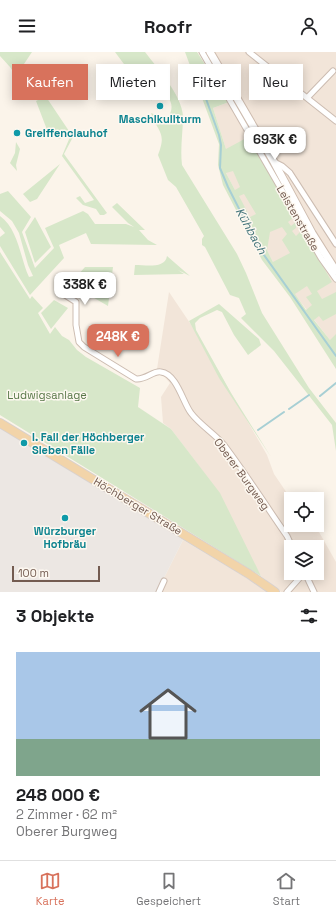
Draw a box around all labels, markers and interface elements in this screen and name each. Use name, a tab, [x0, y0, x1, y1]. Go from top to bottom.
icon: menu	[16, 15, 38, 37]
text: Roofr	[144, 15, 192, 38]
icon: person	[298, 15, 320, 37]
chip: Kaufen	[12, 64, 88, 100]
chip: Mieten	[96, 64, 170, 100]
chip: Filter	[178, 64, 241, 100]
chip: Neu	[249, 64, 303, 100]
marker: Maschikuliturm	[155, 101, 165, 111]
place label: Maschikuliturm	[119, 112, 201, 126]
place label: Greiffenclauhof	[25, 126, 108, 140]
pin: 693K €	[242, 127, 308, 161]
marker: Greiffenclauhof	[12, 128, 22, 138]
text: 693K €	[253, 131, 297, 148]
street label: Leistenstraße	[274, 183, 322, 253]
water label: Kühbach	[232, 205, 271, 258]
pin: 338K €	[52, 272, 118, 306]
text: 338K €	[63, 276, 107, 293]
pin: 248K €	[85, 324, 151, 358]
text: 248K €	[96, 328, 140, 345]
park label: Ludwigsanlage	[7, 388, 87, 402]
place label: I. Fall der Höchberger Sieben Fälle	[32, 430, 145, 457]
street label: Oberer Burgweg	[211, 435, 273, 513]
marker: I. Fall der Höchberger Sieben Fälle	[19, 438, 29, 448]
street label: Höchberger Straße	[91, 474, 185, 538]
map controls	[284, 492, 324, 580]
button: locate	[284, 492, 324, 532]
marker: Würzburger Hofbräu	[60, 513, 70, 523]
place label: Würzburger Hofbräu	[34, 524, 97, 551]
button: layers	[284, 540, 324, 580]
scale bar	[12, 564, 100, 583]
text: 100 m	[18, 566, 49, 580]
text: 3 Objekte	[16, 605, 94, 627]
icon: filters	[298, 605, 320, 627]
icon: home	[132, 678, 204, 750]
text: 248 000 €	[16, 784, 100, 806]
text: 2 Zimmer · 62 m²	[16, 806, 117, 823]
text: Oberer Burgweg	[16, 823, 117, 840]
tab: Karte	[36, 870, 64, 908]
tab: Gespeichert	[136, 870, 201, 908]
tab: Start	[273, 870, 300, 908]

